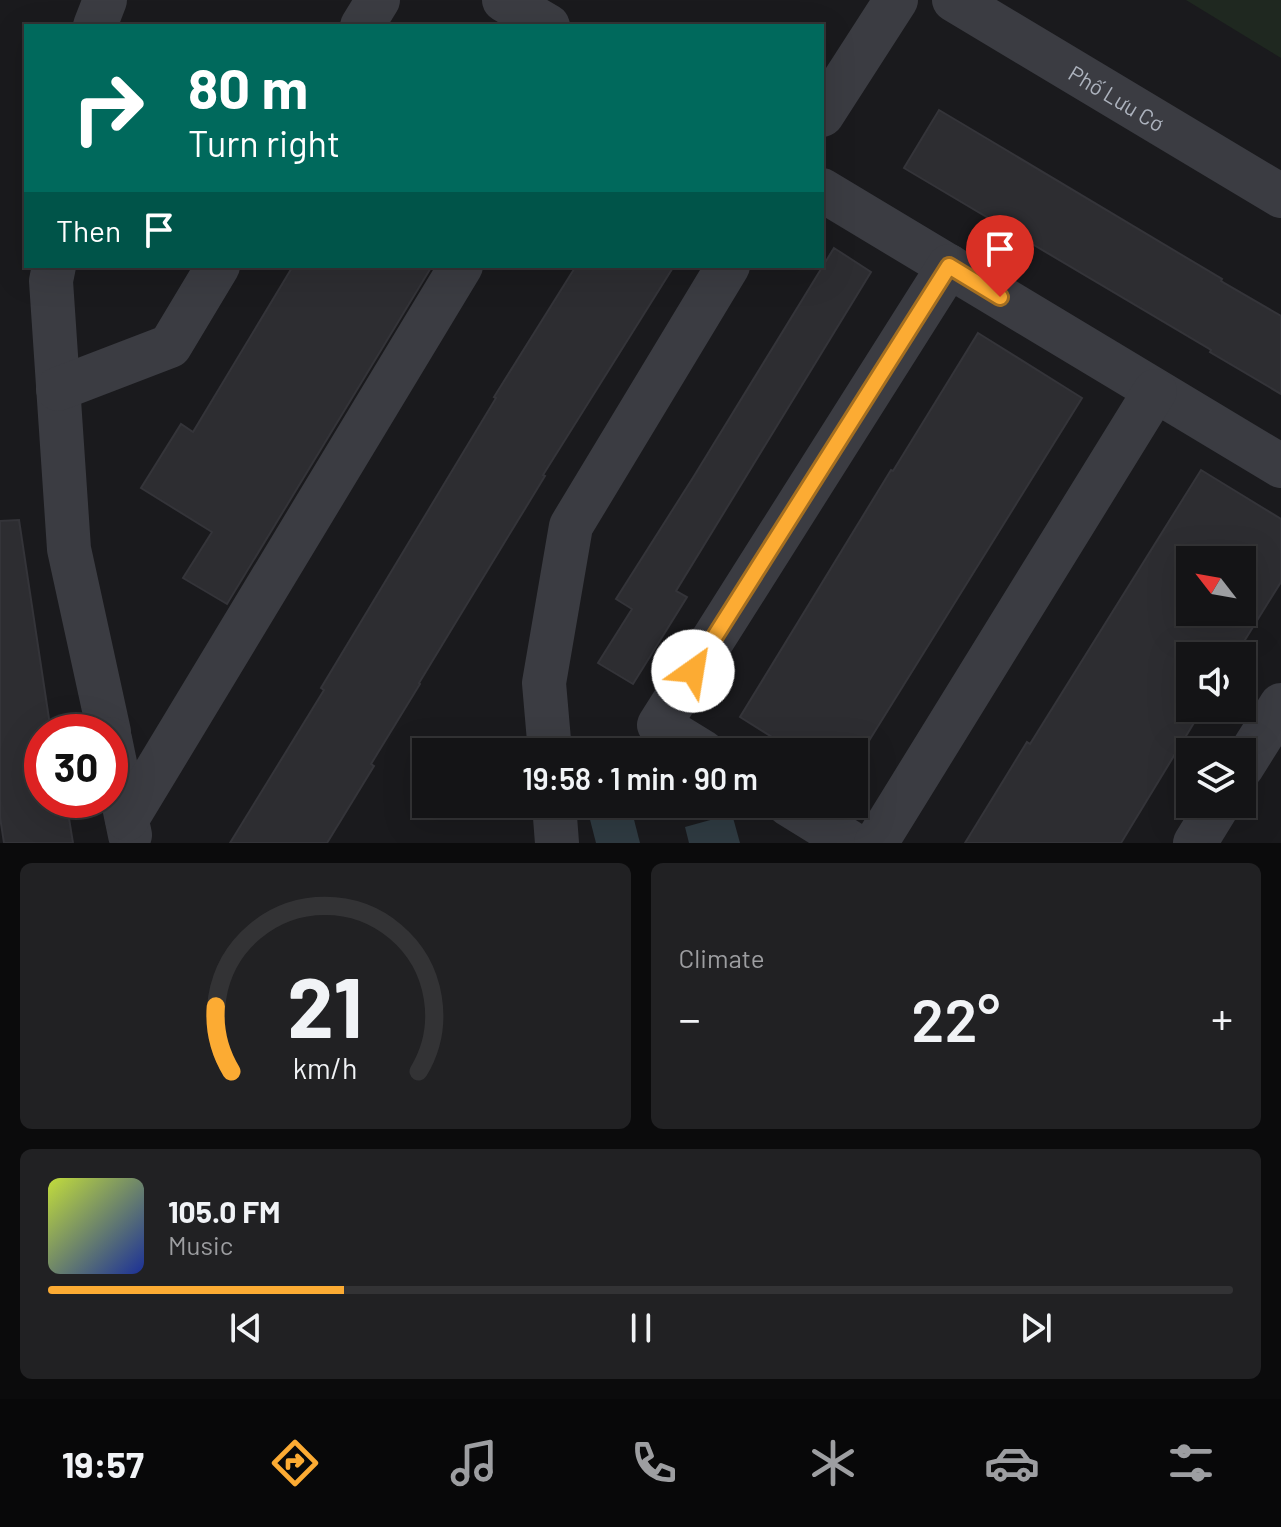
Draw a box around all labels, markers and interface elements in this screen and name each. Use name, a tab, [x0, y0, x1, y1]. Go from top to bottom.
text: 80 m	[188, 53, 308, 120]
icon: right	[56, 56, 160, 160]
street label: Phố Lưu Cơ	[1065, 59, 1169, 136]
text: Turn right	[188, 121, 340, 164]
icon: arrive	[137, 208, 181, 252]
text: Then	[56, 212, 121, 248]
pin	[966, 215, 1034, 297]
icon: arrive	[978, 227, 1022, 271]
north arrow	[1176, 546, 1256, 626]
map controls	[1176, 546, 1256, 818]
position arrow	[651, 629, 735, 713]
button: sound	[1176, 642, 1256, 722]
speed limit sign: 30	[24, 714, 128, 818]
button: layers	[1176, 738, 1256, 818]
text: 19:58 · 1 min · 90 m	[522, 760, 758, 796]
text: Climate	[679, 942, 765, 973]
text: 21	[287, 955, 363, 1055]
text: 22°	[911, 982, 1000, 1054]
text: −	[679, 991, 701, 1044]
text: +	[1211, 991, 1233, 1044]
text: km/h	[293, 1050, 358, 1085]
text: 105.0 FM	[168, 1193, 281, 1229]
text: Music	[168, 1229, 233, 1260]
icon: previous	[224, 1306, 268, 1350]
icon: pause	[619, 1306, 663, 1350]
icon: next	[1014, 1306, 1058, 1350]
icon: directions	[267, 1435, 323, 1491]
icon: music	[446, 1435, 502, 1491]
icon: phone	[626, 1435, 682, 1491]
icon: climate	[805, 1435, 861, 1491]
icon: car	[984, 1435, 1040, 1491]
icon: filters	[1163, 1435, 1219, 1491]
text: 19:57	[62, 1442, 144, 1485]

